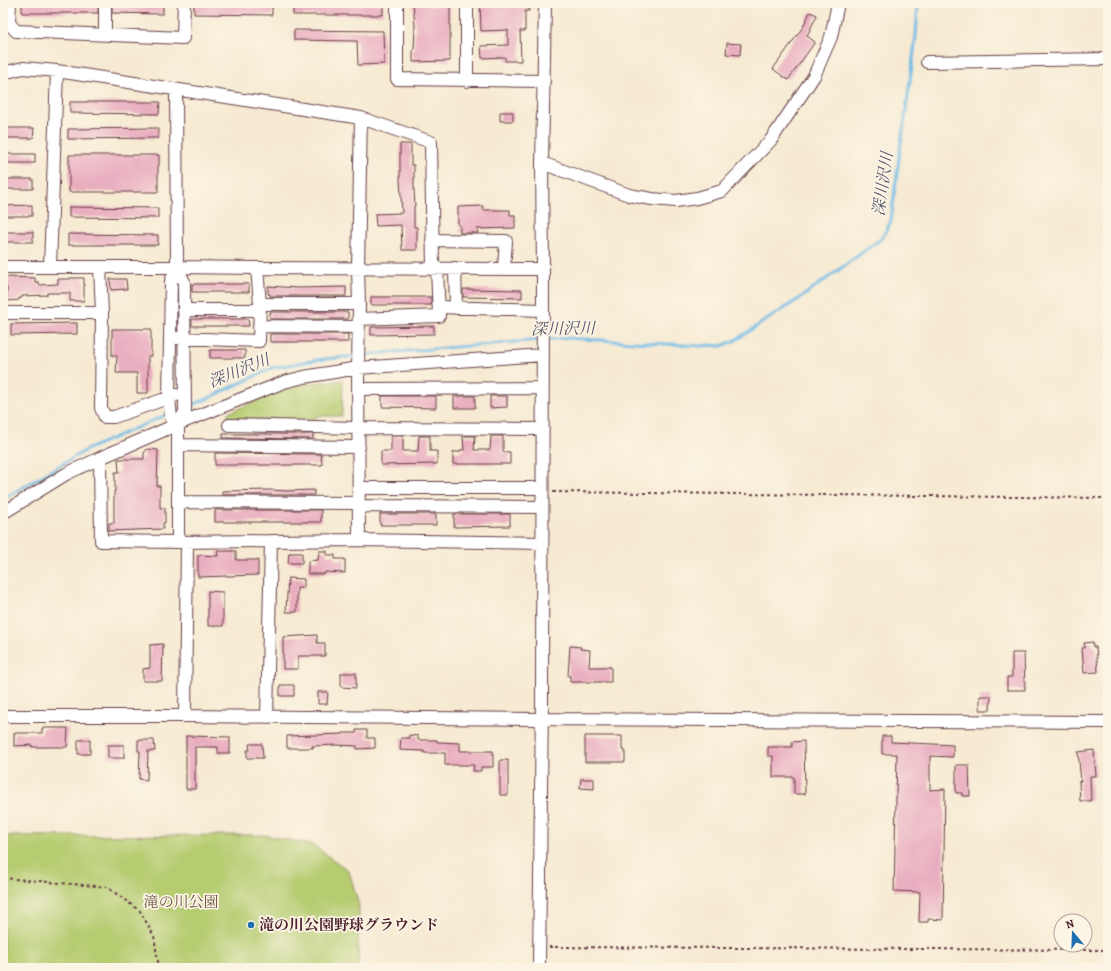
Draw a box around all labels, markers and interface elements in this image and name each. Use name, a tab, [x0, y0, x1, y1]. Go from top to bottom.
water label: 深川沢川	[868, 149, 899, 217]
water label: 深川沢川	[531, 317, 597, 341]
water label: 深川沢川	[205, 348, 275, 393]
park label: 滝の川公園	[143, 892, 219, 912]
north arrow	[1053, 913, 1093, 953]
place label: 滝の川公園野球グラウンド	[259, 915, 439, 935]
text: N	[1064, 916, 1076, 932]
marker: 滝の川公園野球グラウンド	[246, 920, 256, 930]

